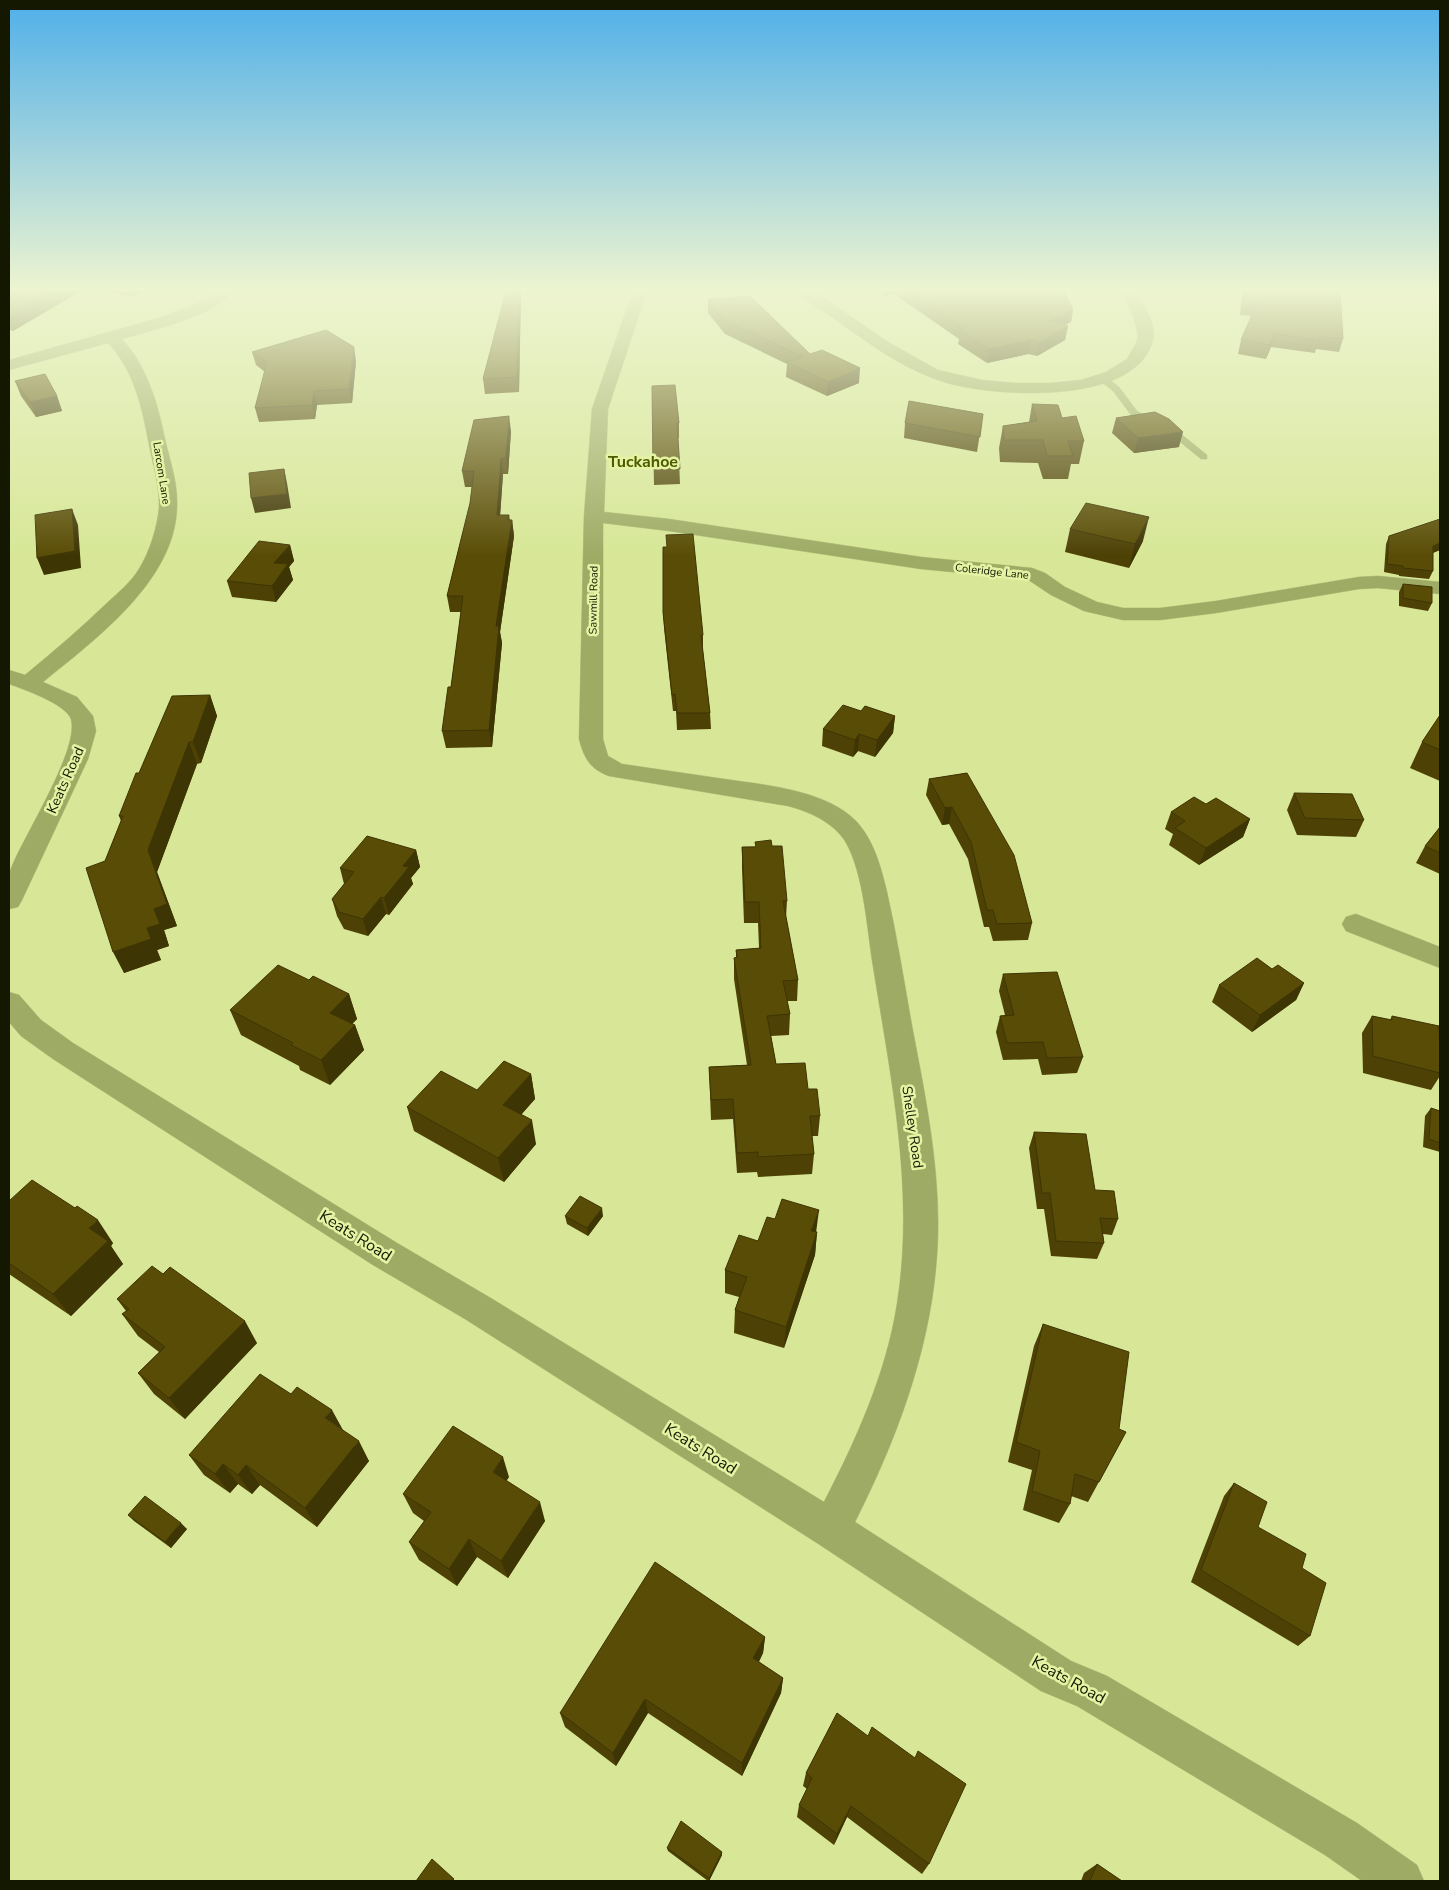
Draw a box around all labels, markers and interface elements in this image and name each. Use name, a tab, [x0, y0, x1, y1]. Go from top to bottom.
street label: Larcom Lane	[149, 441, 174, 505]
district label: Tuckahoe	[608, 451, 678, 473]
street label: Coleridge Lane	[954, 560, 1030, 583]
street label: Sawmill Road	[585, 566, 602, 634]
street label: Keats Road	[42, 744, 89, 817]
street label: Shelley Road	[897, 1085, 928, 1169]
street label: Keats Road	[315, 1205, 396, 1267]
street label: Keats Road	[660, 1418, 741, 1480]
street label: Keats Road	[1028, 1651, 1109, 1709]

